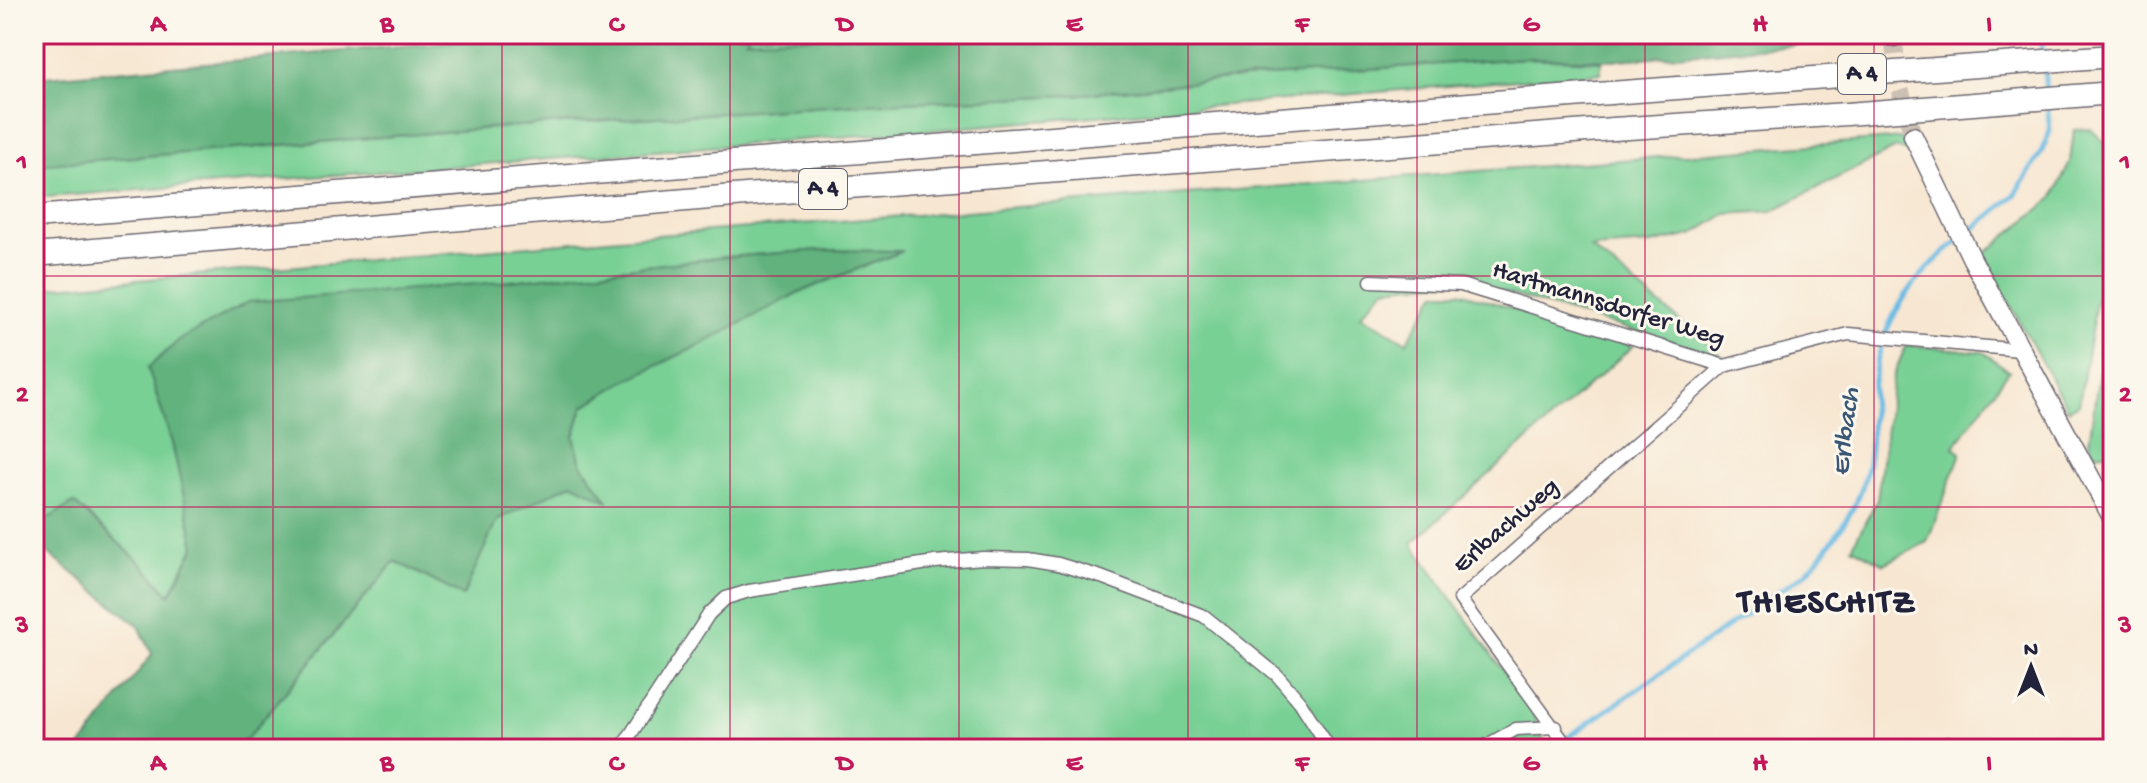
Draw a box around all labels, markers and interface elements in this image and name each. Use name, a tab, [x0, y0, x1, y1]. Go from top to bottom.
text: A	[149, 11, 167, 42]
text: B	[379, 11, 395, 42]
text: C	[609, 11, 626, 42]
text: D	[835, 11, 855, 42]
text: E	[1066, 11, 1084, 42]
text: F	[1294, 11, 1310, 42]
text: G	[1523, 11, 1541, 42]
text: H	[1753, 11, 1769, 42]
text: I	[1986, 11, 1992, 42]
road number: A 4	[1838, 54, 1886, 94]
text: 1	[16, 149, 27, 180]
text: 1	[2119, 149, 2130, 180]
road number: A 4	[799, 169, 847, 209]
street label: Hartmannsdorfer Weg	[1488, 256, 1728, 356]
text: 2	[16, 381, 29, 412]
text: 2	[2119, 381, 2132, 412]
water label: Erlbach	[1825, 385, 1869, 478]
street label: Erlbachweg	[1448, 473, 1566, 581]
district label: THIESCHITZ	[1735, 585, 1916, 625]
text: 3	[14, 612, 29, 643]
text: 3	[2117, 612, 2132, 643]
north arrow	[1991, 627, 2071, 707]
text: N	[2024, 638, 2038, 664]
text: A	[149, 750, 167, 781]
text: B	[379, 750, 395, 781]
text: C	[609, 750, 626, 781]
text: D	[835, 750, 855, 781]
text: E	[1066, 750, 1084, 781]
text: F	[1294, 750, 1310, 781]
text: G	[1523, 750, 1541, 781]
text: H	[1753, 750, 1769, 781]
text: I	[1986, 750, 1992, 781]

